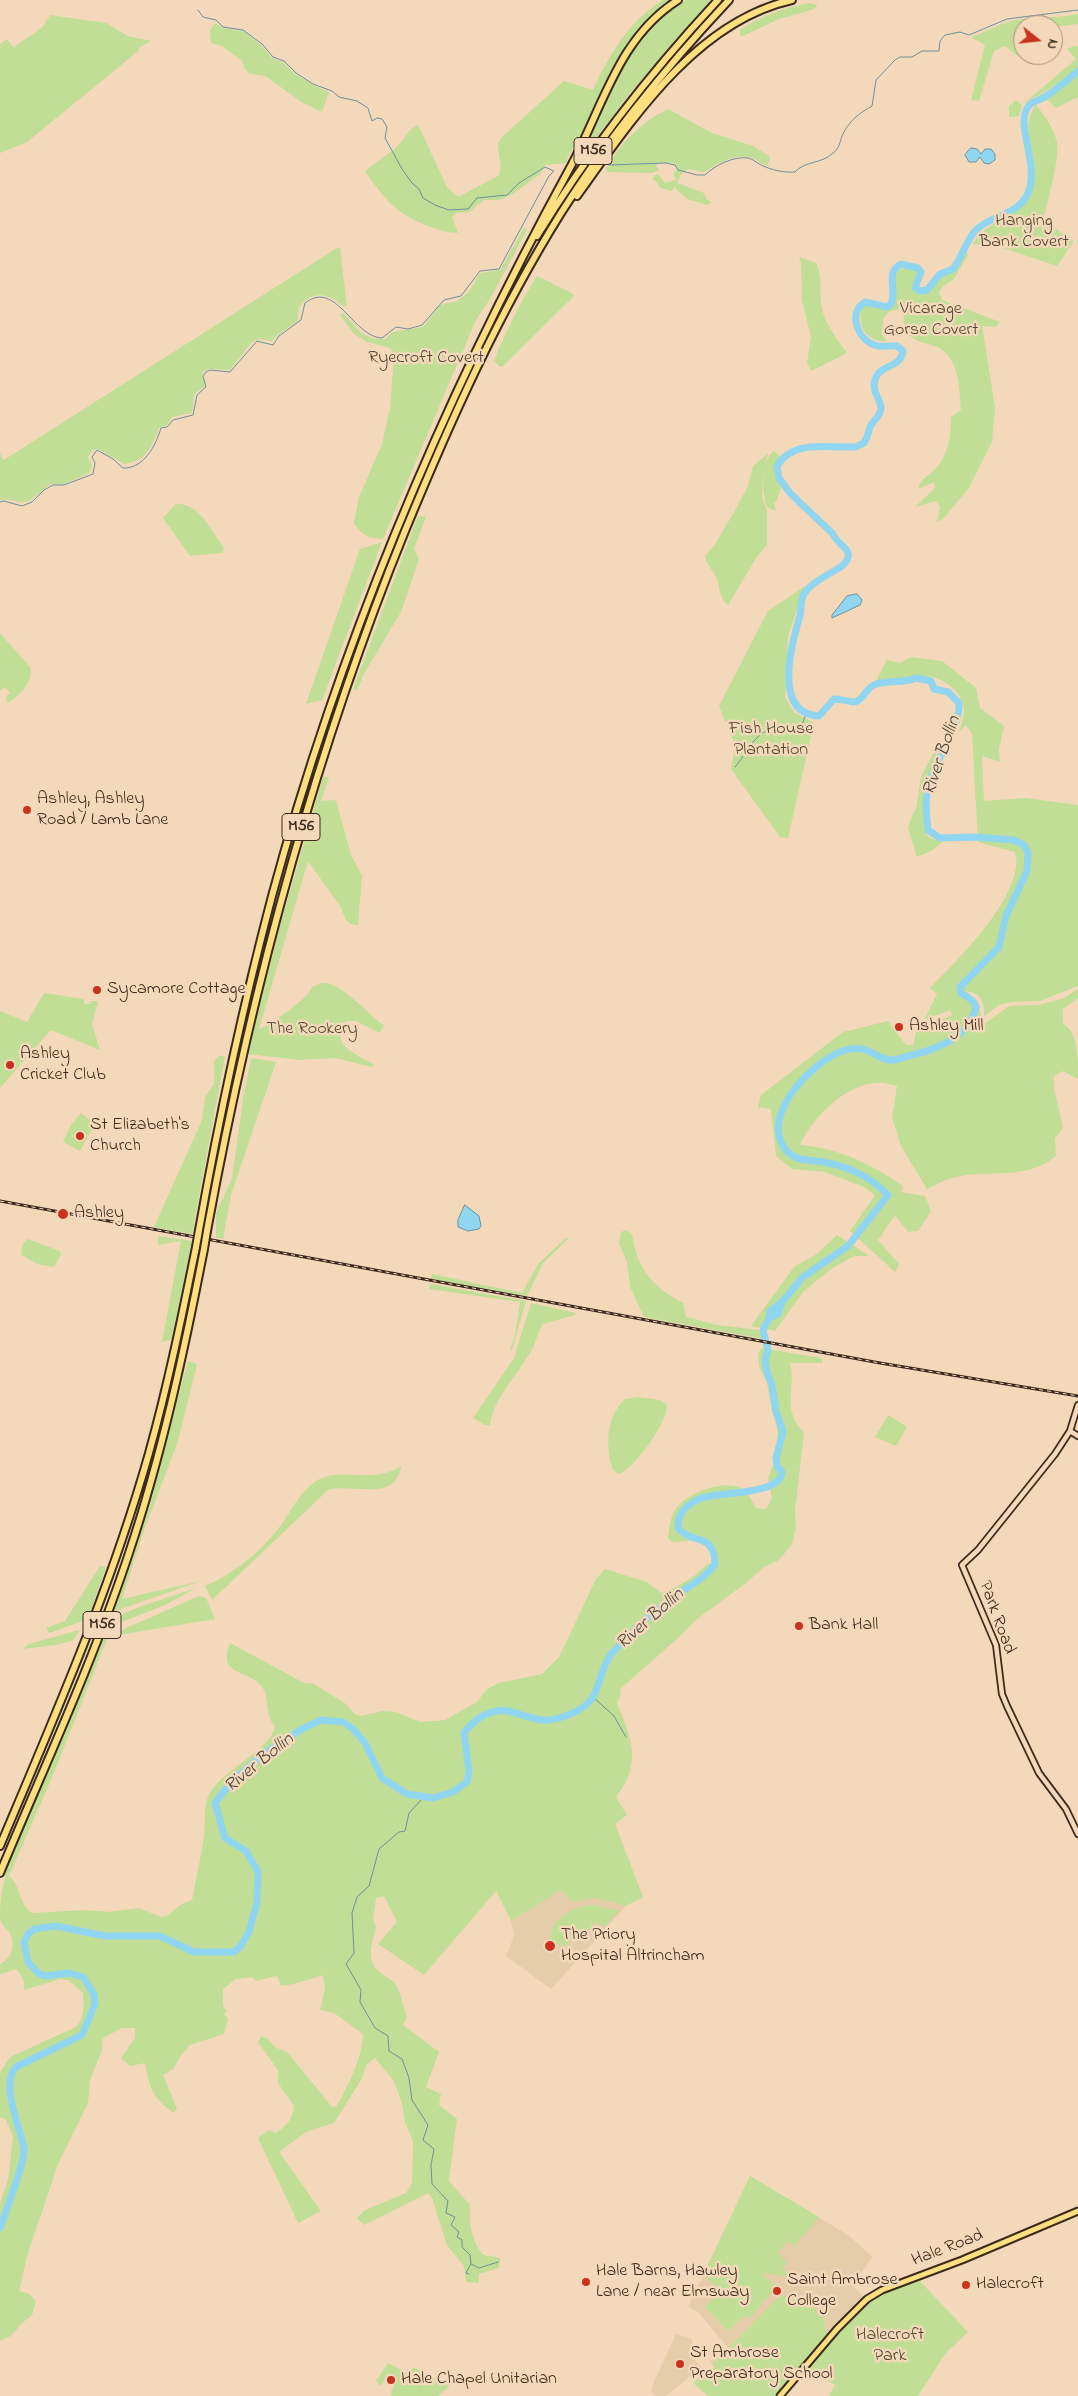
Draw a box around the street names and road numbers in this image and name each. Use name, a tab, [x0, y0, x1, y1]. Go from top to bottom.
road number: M56	[574, 138, 612, 164]
road number: M56	[282, 814, 320, 840]
street label: Park Road	[973, 1579, 1019, 1657]
road number: M56	[83, 1612, 121, 1638]
street label: Hale Road	[909, 2225, 987, 2273]

